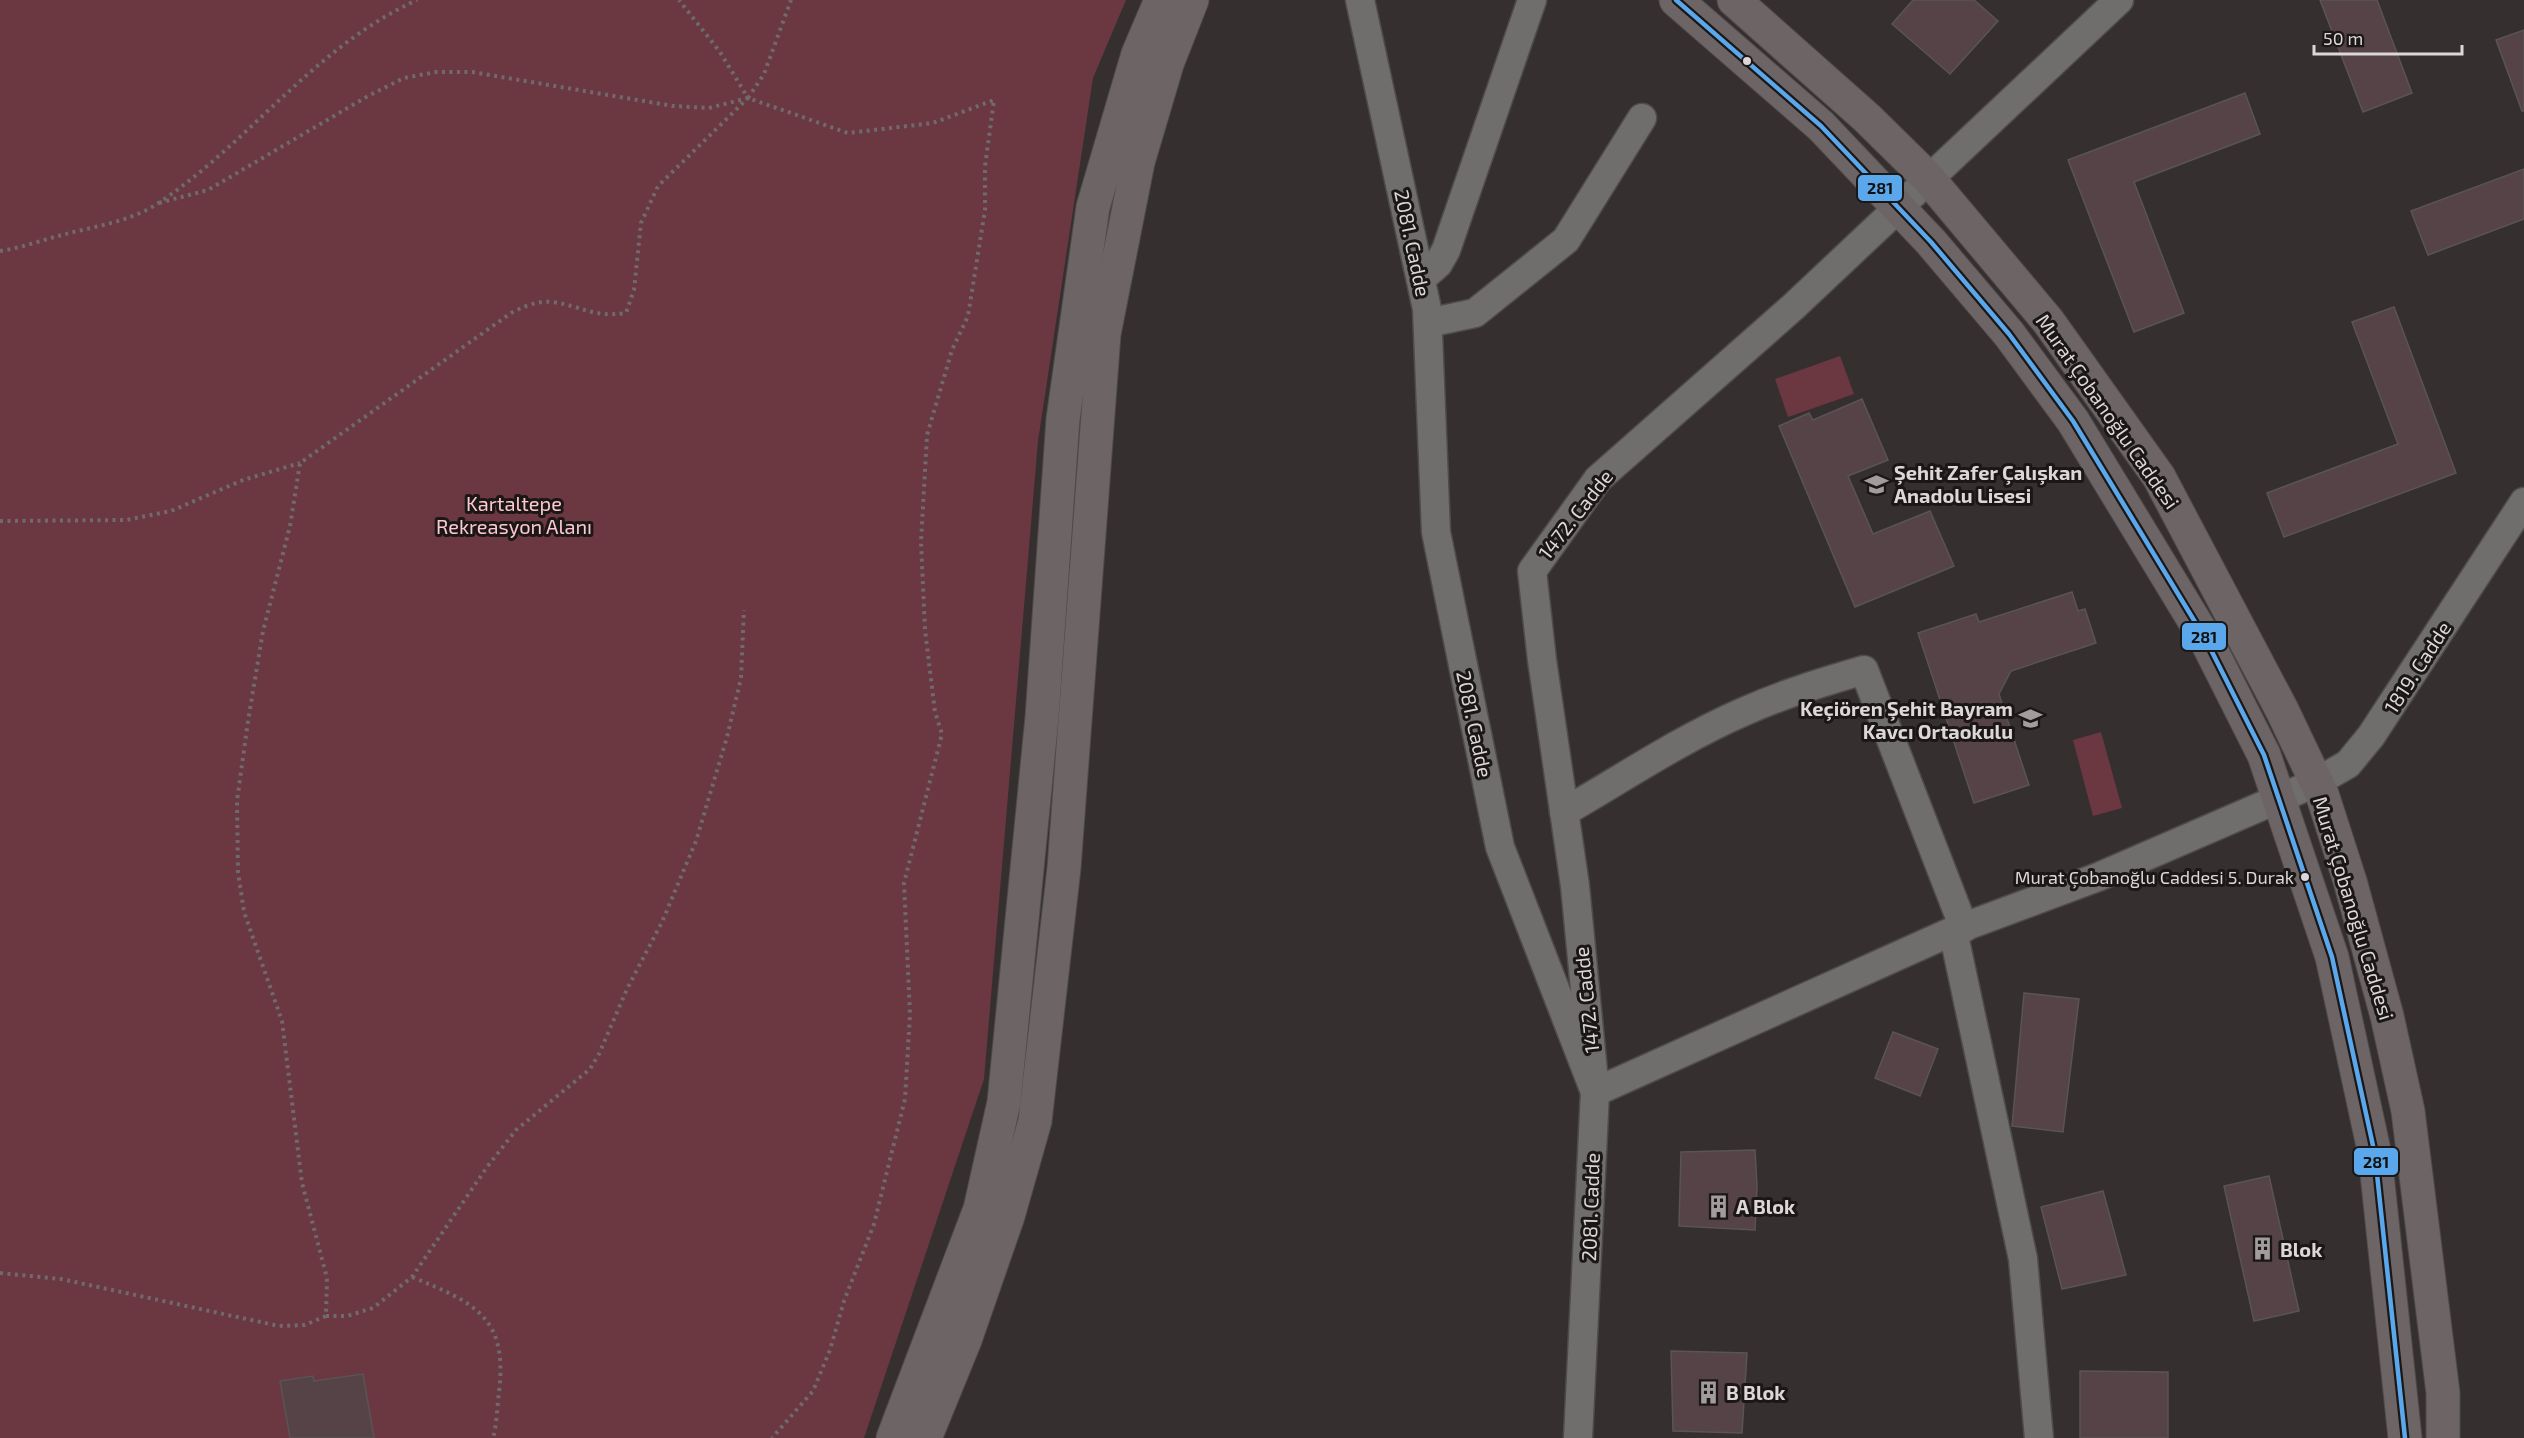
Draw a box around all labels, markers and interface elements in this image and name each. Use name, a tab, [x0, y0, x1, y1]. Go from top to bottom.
scale bar	[2314, 18, 2462, 56]
text: 50 m	[2323, 27, 2363, 49]
unlabelled marker	[1741, 55, 1753, 67]
line badge: 281	[1857, 174, 1903, 202]
text: 281	[1867, 178, 1893, 197]
street label: 2081. Cadde	[1390, 187, 1436, 299]
street label: Murat Çobanoğlu Caddesi	[2031, 309, 2184, 514]
place label: Şehit Zafer Çalışkan Anadolu Lisesi	[1894, 460, 2082, 507]
street label: 1472. Cadde	[1533, 465, 1617, 563]
school or university icon: Şehit Zafer Çalışkan Anadolu Lisesi	[1863, 471, 1889, 497]
park label: Kartaltepe Rekreasyon Alanı	[436, 491, 592, 538]
street label: 1819. Cadde	[2378, 617, 2456, 717]
line badge: 281	[2181, 622, 2227, 651]
text: 281	[2191, 627, 2217, 646]
street label: 2081. Cadde	[1452, 668, 1498, 780]
place label: Keçiören Şehit Bayram Kavcı Ortaokulu	[1800, 696, 2013, 743]
school or university icon: Keçiören Şehit Bayram Kavcı Ortaokulu	[2018, 706, 2044, 732]
street label: Murat Çobanoğlu Caddesi	[2308, 793, 2399, 1023]
place label: Murat Çobanoğlu Caddesi 5. Durak	[2015, 866, 2294, 889]
marker: Murat Çobanoğlu Caddesi 5. Durak	[2299, 871, 2311, 883]
street label: 1472. Cadde	[1568, 946, 1604, 1054]
line badge: 281	[2353, 1147, 2399, 1176]
street label: 2081. Cadde	[1576, 1152, 1604, 1262]
text: 281	[2363, 1152, 2389, 1171]
building icon: A Blok	[1705, 1193, 1731, 1219]
place label: A Blok	[1736, 1194, 1796, 1218]
building icon: Blok	[2249, 1236, 2275, 1262]
place label: Blok	[2280, 1237, 2323, 1261]
building icon: B Blok	[1695, 1379, 1721, 1405]
place label: B Blok	[1726, 1380, 1786, 1404]

